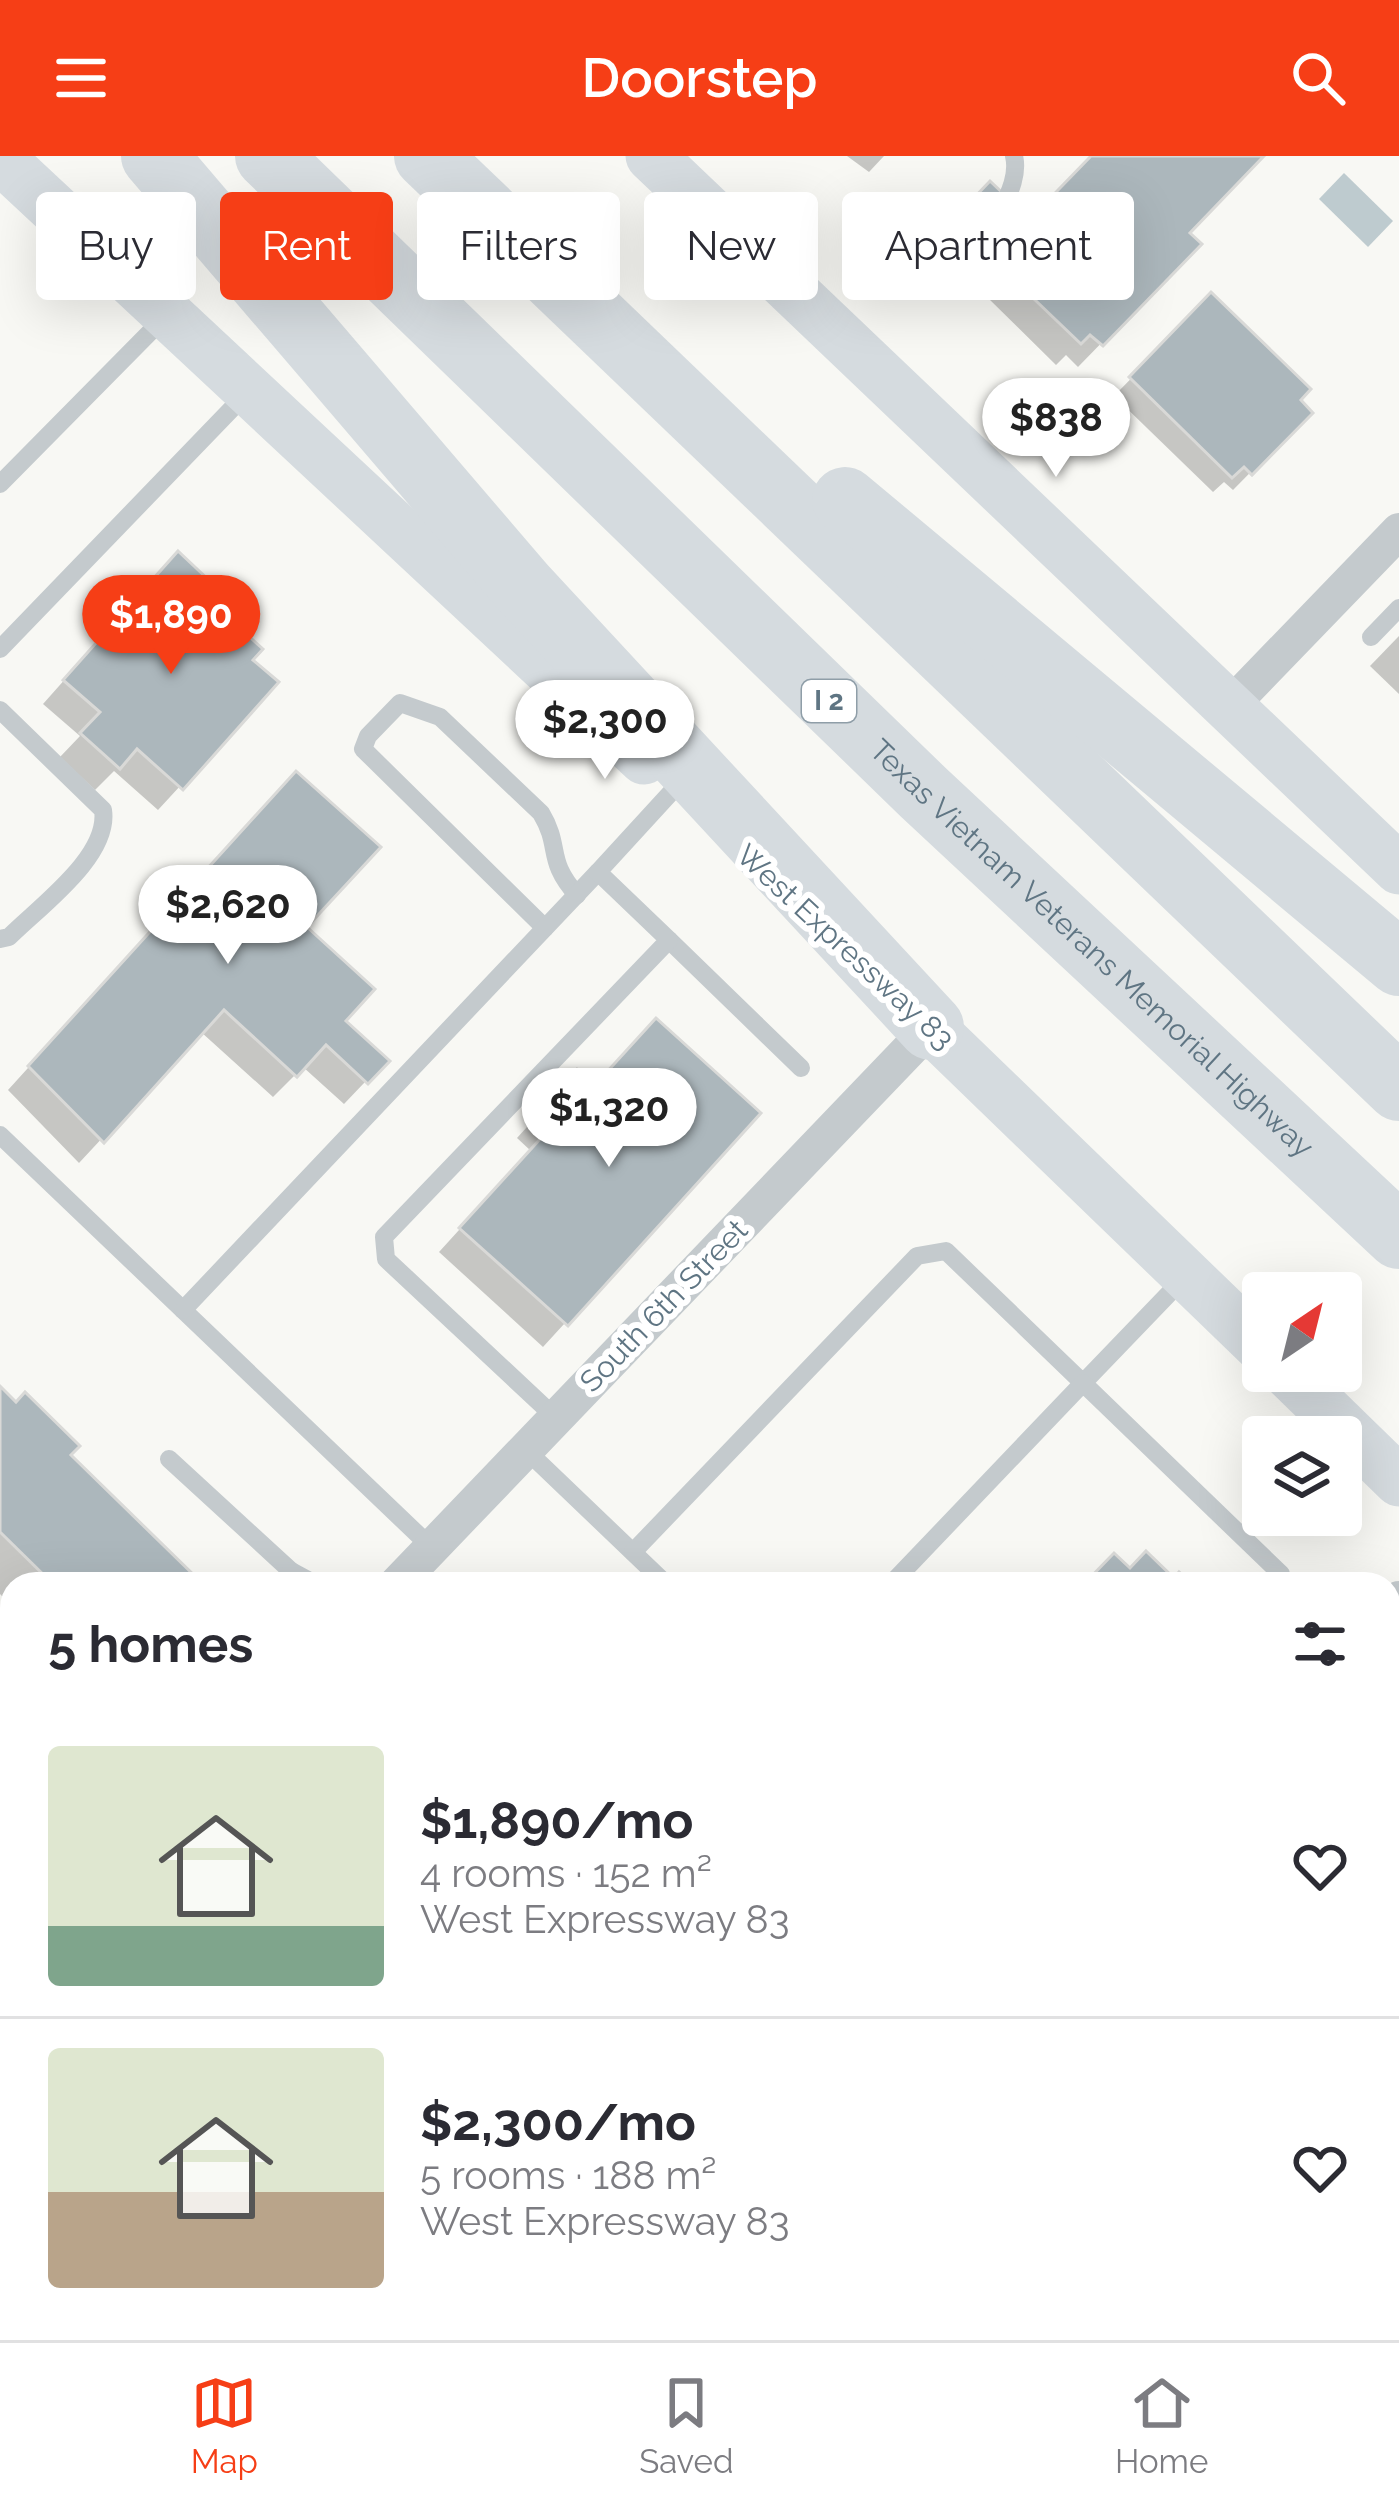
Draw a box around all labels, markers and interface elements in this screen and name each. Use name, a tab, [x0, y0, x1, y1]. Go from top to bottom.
icon: menu	[48, 45, 114, 111]
icon: search	[1285, 45, 1351, 111]
text: Doorstep	[582, 46, 817, 110]
chip: Buy	[36, 192, 196, 300]
chip: Rent	[220, 192, 393, 300]
chip: Filters	[417, 192, 620, 300]
chip: New	[644, 192, 818, 300]
chip: Apartment	[842, 192, 1134, 300]
pin: $838	[985, 378, 1127, 480]
text: $838	[1009, 394, 1103, 440]
pin: $1,890	[73, 575, 269, 677]
text: $1,890	[109, 591, 233, 637]
pin: $2,300	[507, 680, 703, 782]
road number: I 2	[802, 680, 856, 722]
text: $2,300	[542, 696, 668, 742]
street label: Texas Vietnam Veterans Memorial Highway	[863, 732, 1321, 1164]
street label: West Expressway 83	[729, 837, 961, 1056]
pin: $2,620	[130, 865, 326, 967]
text: $2,620	[165, 881, 291, 927]
pin: $1,320	[511, 1068, 707, 1170]
text: $1,320	[549, 1084, 669, 1130]
street label: South 6th Street	[573, 1212, 755, 1399]
north arrow	[1242, 1272, 1362, 1392]
map controls	[1242, 1272, 1362, 1536]
button: layers	[1242, 1416, 1362, 1536]
icon: filters	[1287, 1611, 1353, 1677]
text: 5 homes	[48, 1614, 253, 1674]
text: $1,890/mo	[420, 1790, 693, 1850]
icon: home	[144, 1794, 288, 1938]
icon: heart	[1287, 1833, 1353, 1899]
text: 4 rooms · 152 m²	[420, 1850, 712, 1896]
text: West Expressway 83	[420, 1896, 789, 1942]
text: $2,300/mo	[420, 2092, 696, 2152]
icon: home	[144, 2096, 288, 2240]
icon: heart	[1287, 2135, 1353, 2201]
text: 5 rooms · 188 m²	[420, 2152, 716, 2198]
text: West Expressway 83	[420, 2198, 789, 2244]
tab: Map	[191, 2370, 258, 2481]
tab: Saved	[639, 2370, 734, 2481]
tab: Home	[1115, 2370, 1208, 2481]

